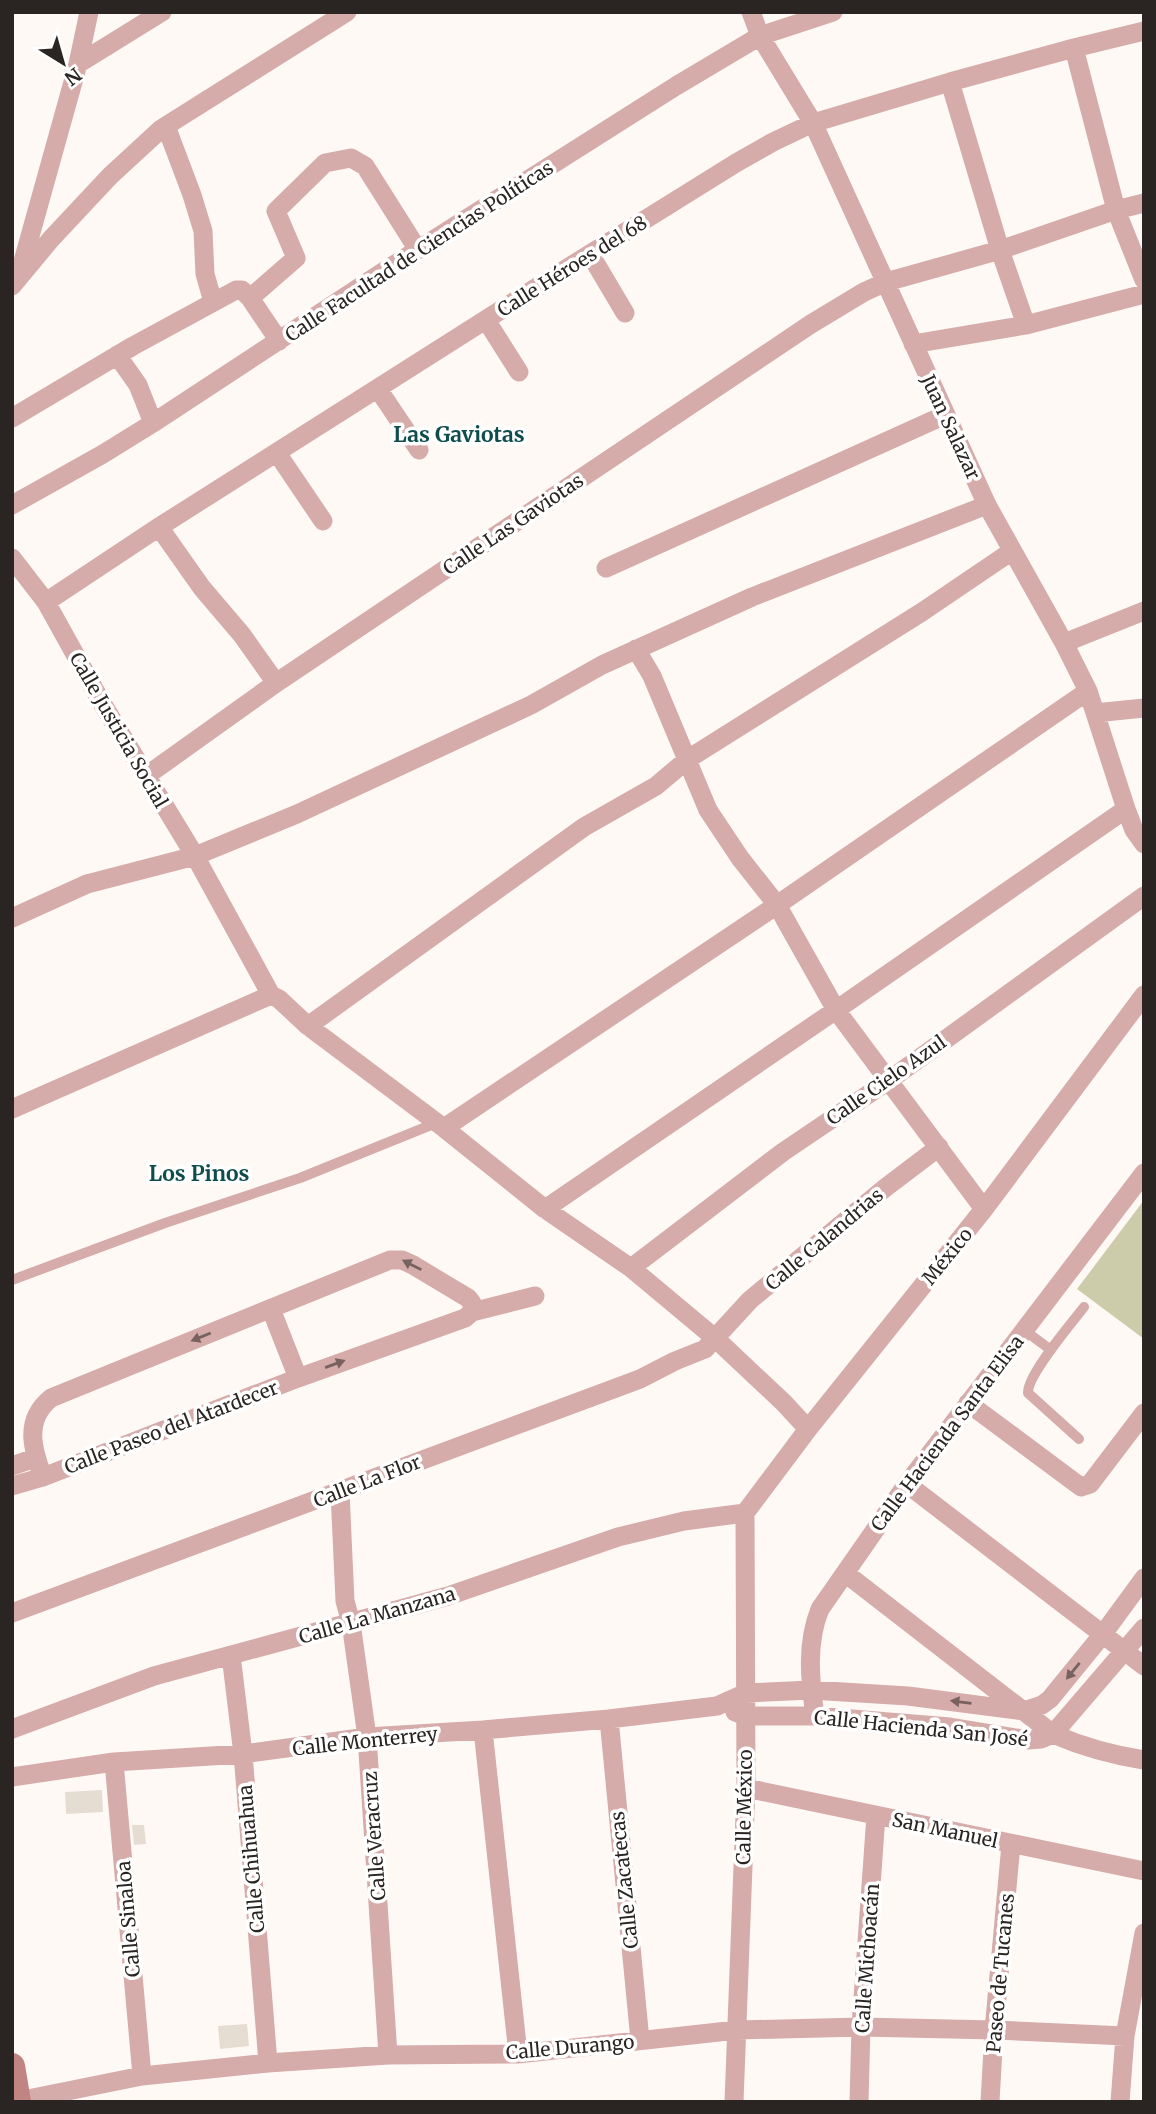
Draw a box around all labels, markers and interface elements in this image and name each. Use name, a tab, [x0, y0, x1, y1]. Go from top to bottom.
north arrow	[28, 28, 98, 98]
text: N	[60, 62, 86, 91]
street label: Calle Facultad de Ciencias Políticas	[280, 155, 558, 347]
street label: Calle Héroes del 68	[493, 210, 651, 322]
street label: Juan Salazar	[916, 370, 986, 484]
district label: Las Gaviotas	[393, 421, 525, 448]
street label: Calle Las Gaviotas	[438, 468, 588, 580]
street label: Calle Justicia Social	[65, 648, 173, 812]
street label: Calle Cielo Azul	[822, 1030, 950, 1130]
district label: Los Pinos	[149, 1160, 249, 1187]
street label: Calle Calandrias	[760, 1183, 888, 1295]
street label: México	[917, 1223, 977, 1289]
one-way arrow	[402, 1260, 422, 1271]
street label: Calle Hacienda Santa Elisa	[865, 1330, 1029, 1536]
one-way arrow	[191, 1332, 212, 1343]
one-way arrow	[325, 1359, 346, 1370]
street label: Calle Paseo del Atardecer	[61, 1375, 282, 1479]
street label: Calle La Flor	[310, 1449, 425, 1512]
street label: Calle La Manzana	[296, 1581, 458, 1649]
one-way arrow	[1066, 1663, 1081, 1680]
one-way arrow	[950, 1696, 972, 1707]
street label: Calle Hacienda San José	[813, 1705, 1029, 1751]
street label: Calle Monterrey	[291, 1721, 439, 1761]
street label: Calle México	[731, 1749, 757, 1865]
street label: Calle Veracruz	[358, 1771, 390, 1901]
street label: Calle Chihuahua	[233, 1784, 269, 1934]
street label: San Manuel	[890, 1807, 1000, 1853]
street label: Calle Zacatecas	[605, 1810, 643, 1950]
street label: Calle Sinaloa	[111, 1860, 145, 1978]
street label: Calle Michoacán	[850, 1882, 884, 2033]
street label: Paseo de Tucanes	[981, 1892, 1019, 2054]
street label: Calle Durango	[505, 2029, 635, 2065]

